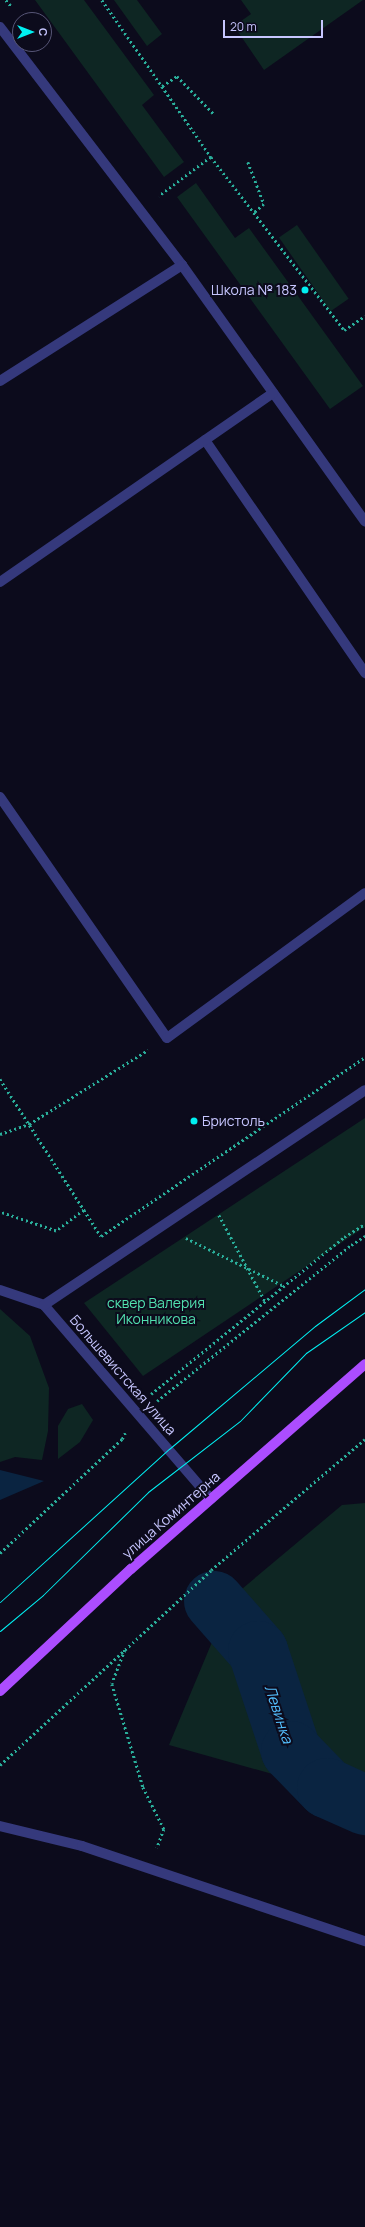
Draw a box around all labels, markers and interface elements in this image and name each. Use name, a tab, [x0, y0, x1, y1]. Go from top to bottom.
north arrow	[12, 12, 52, 52]
scale bar	[225, 12, 325, 38]
text: 20 m	[230, 18, 257, 35]
text: С	[36, 28, 51, 36]
place label: Школа № 183	[211, 282, 297, 298]
marker: Школа № 183	[300, 285, 310, 295]
place label: Бристоль	[202, 1113, 265, 1129]
marker: Бристоль	[189, 1116, 199, 1126]
park label: сквер Валерия Иконникова	[107, 1295, 205, 1328]
street label: Большевистская улица	[66, 1312, 180, 1438]
street label: улица Коминтерна	[119, 1468, 223, 1562]
water label: Левинка	[261, 1682, 297, 1746]

